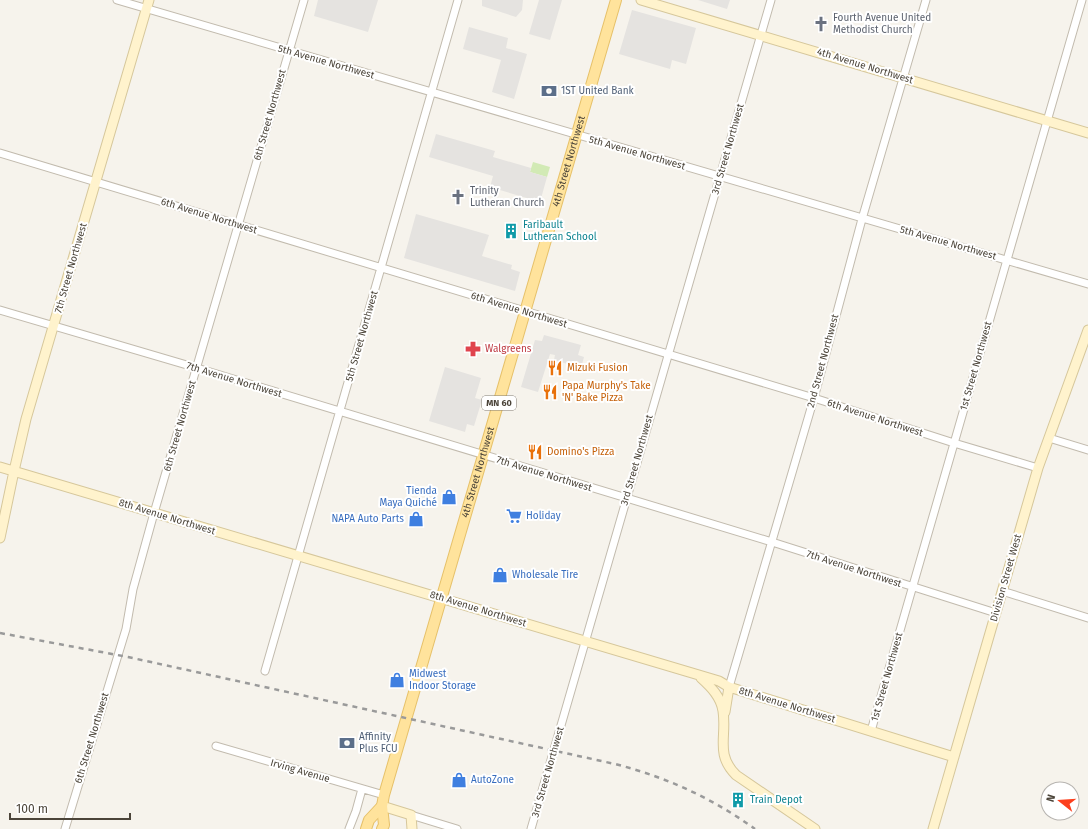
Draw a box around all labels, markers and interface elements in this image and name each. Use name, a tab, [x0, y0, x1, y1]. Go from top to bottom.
place label: Fourth Avenue United Methodist Church	[833, 12, 931, 36]
church icon: Fourth Avenue United Methodist Church	[812, 15, 830, 33]
street label: 5th Avenue Northwest	[276, 42, 376, 82]
street label: 4th Avenue Northwest	[815, 46, 915, 86]
street label: 6th Street Northwest	[251, 68, 289, 162]
bank icon: 1ST United Bank	[540, 82, 558, 100]
place label: 1ST United Bank	[561, 85, 635, 97]
street label: 3rd Street Northwest	[709, 102, 747, 196]
street label: 4th Street Northwest	[550, 114, 588, 208]
street label: 5th Avenue Northwest	[587, 133, 687, 173]
place label: Trinity Lutheran Church	[470, 185, 544, 209]
church icon: Trinity Lutheran Church	[449, 188, 467, 206]
street label: 6th Avenue Northwest	[159, 196, 259, 236]
place label: Faribault Lutheran School	[523, 219, 597, 243]
street label: 7th Street Northwest	[52, 221, 90, 314]
building icon: Faribault Lutheran School	[502, 222, 520, 240]
street label: 5th Avenue Northwest	[898, 223, 998, 263]
street label: 5th Street Northwest	[343, 289, 381, 383]
street label: 6th Avenue Northwest	[469, 290, 569, 330]
street label: 2nd Street Northwest	[805, 313, 841, 409]
street label: 1st Street Northwest	[958, 320, 995, 412]
pharmacy icon: Walgreens	[464, 340, 482, 358]
place label: Walgreens	[485, 343, 532, 355]
restaurant icon: Mizuki Fusion	[546, 359, 564, 377]
street label: 7th Avenue Northwest	[185, 360, 284, 400]
place label: Mizuki Fusion	[567, 362, 628, 374]
street label: 6th Street Northwest	[161, 379, 199, 473]
place label: Papa Murphy's Take 'N' Bake Pizza	[562, 380, 651, 404]
restaurant icon: Papa Murphy's Take 'N' Bake Pizza	[541, 383, 559, 401]
road number: MN 60	[482, 396, 516, 410]
street label: 6th Avenue Northwest	[825, 397, 925, 439]
street label: 3rd Street Northwest	[618, 413, 656, 507]
street label: 4th Street Northwest	[459, 425, 497, 519]
restaurant icon: Domino's Pizza	[526, 443, 544, 461]
place label: Domino's Pizza	[547, 446, 614, 458]
street label: 7th Avenue Northwest	[495, 454, 594, 494]
place label: Tienda Maya Quiché	[379, 485, 437, 509]
shop icon: Tienda Maya Quiché	[440, 488, 458, 506]
street label: 8th Avenue Northwest	[117, 497, 217, 538]
supermarket icon: Holiday	[505, 507, 523, 525]
shop icon: NAPA Auto Parts	[407, 510, 425, 528]
place label: Holiday	[526, 510, 561, 522]
place label: NAPA Auto Parts	[332, 513, 404, 525]
street label: Division Street West	[988, 532, 1024, 623]
street label: 7th Avenue Northwest	[805, 548, 903, 590]
shop icon: Wholesale Tire	[491, 566, 509, 584]
place label: Wholesale Tire	[512, 569, 578, 581]
street label: 8th Avenue Northwest	[428, 589, 528, 630]
street label: 1st Street Northwest	[869, 631, 906, 723]
place label: Midwest Indoor Storage	[409, 668, 476, 692]
shop icon: Midwest Indoor Storage	[388, 671, 406, 689]
street label: 8th Avenue Northwest	[737, 685, 837, 726]
street label: 6th Street Northwest	[73, 691, 112, 785]
street label: 3rd Street Northwest	[529, 725, 567, 819]
place label: Affinity Plus FCU	[359, 731, 398, 755]
bank icon: Affinity Plus FCU	[338, 734, 356, 752]
street label: Irving Avenue	[269, 757, 331, 785]
shop icon: AutoZone	[450, 771, 468, 789]
place label: AutoZone	[471, 774, 514, 786]
north arrow	[1040, 781, 1080, 821]
building icon: Train Depot	[729, 791, 747, 809]
text: N	[1044, 793, 1058, 804]
place label: Train Depot	[750, 794, 803, 806]
scale bar	[10, 795, 130, 821]
text: 100 m	[16, 802, 48, 816]

